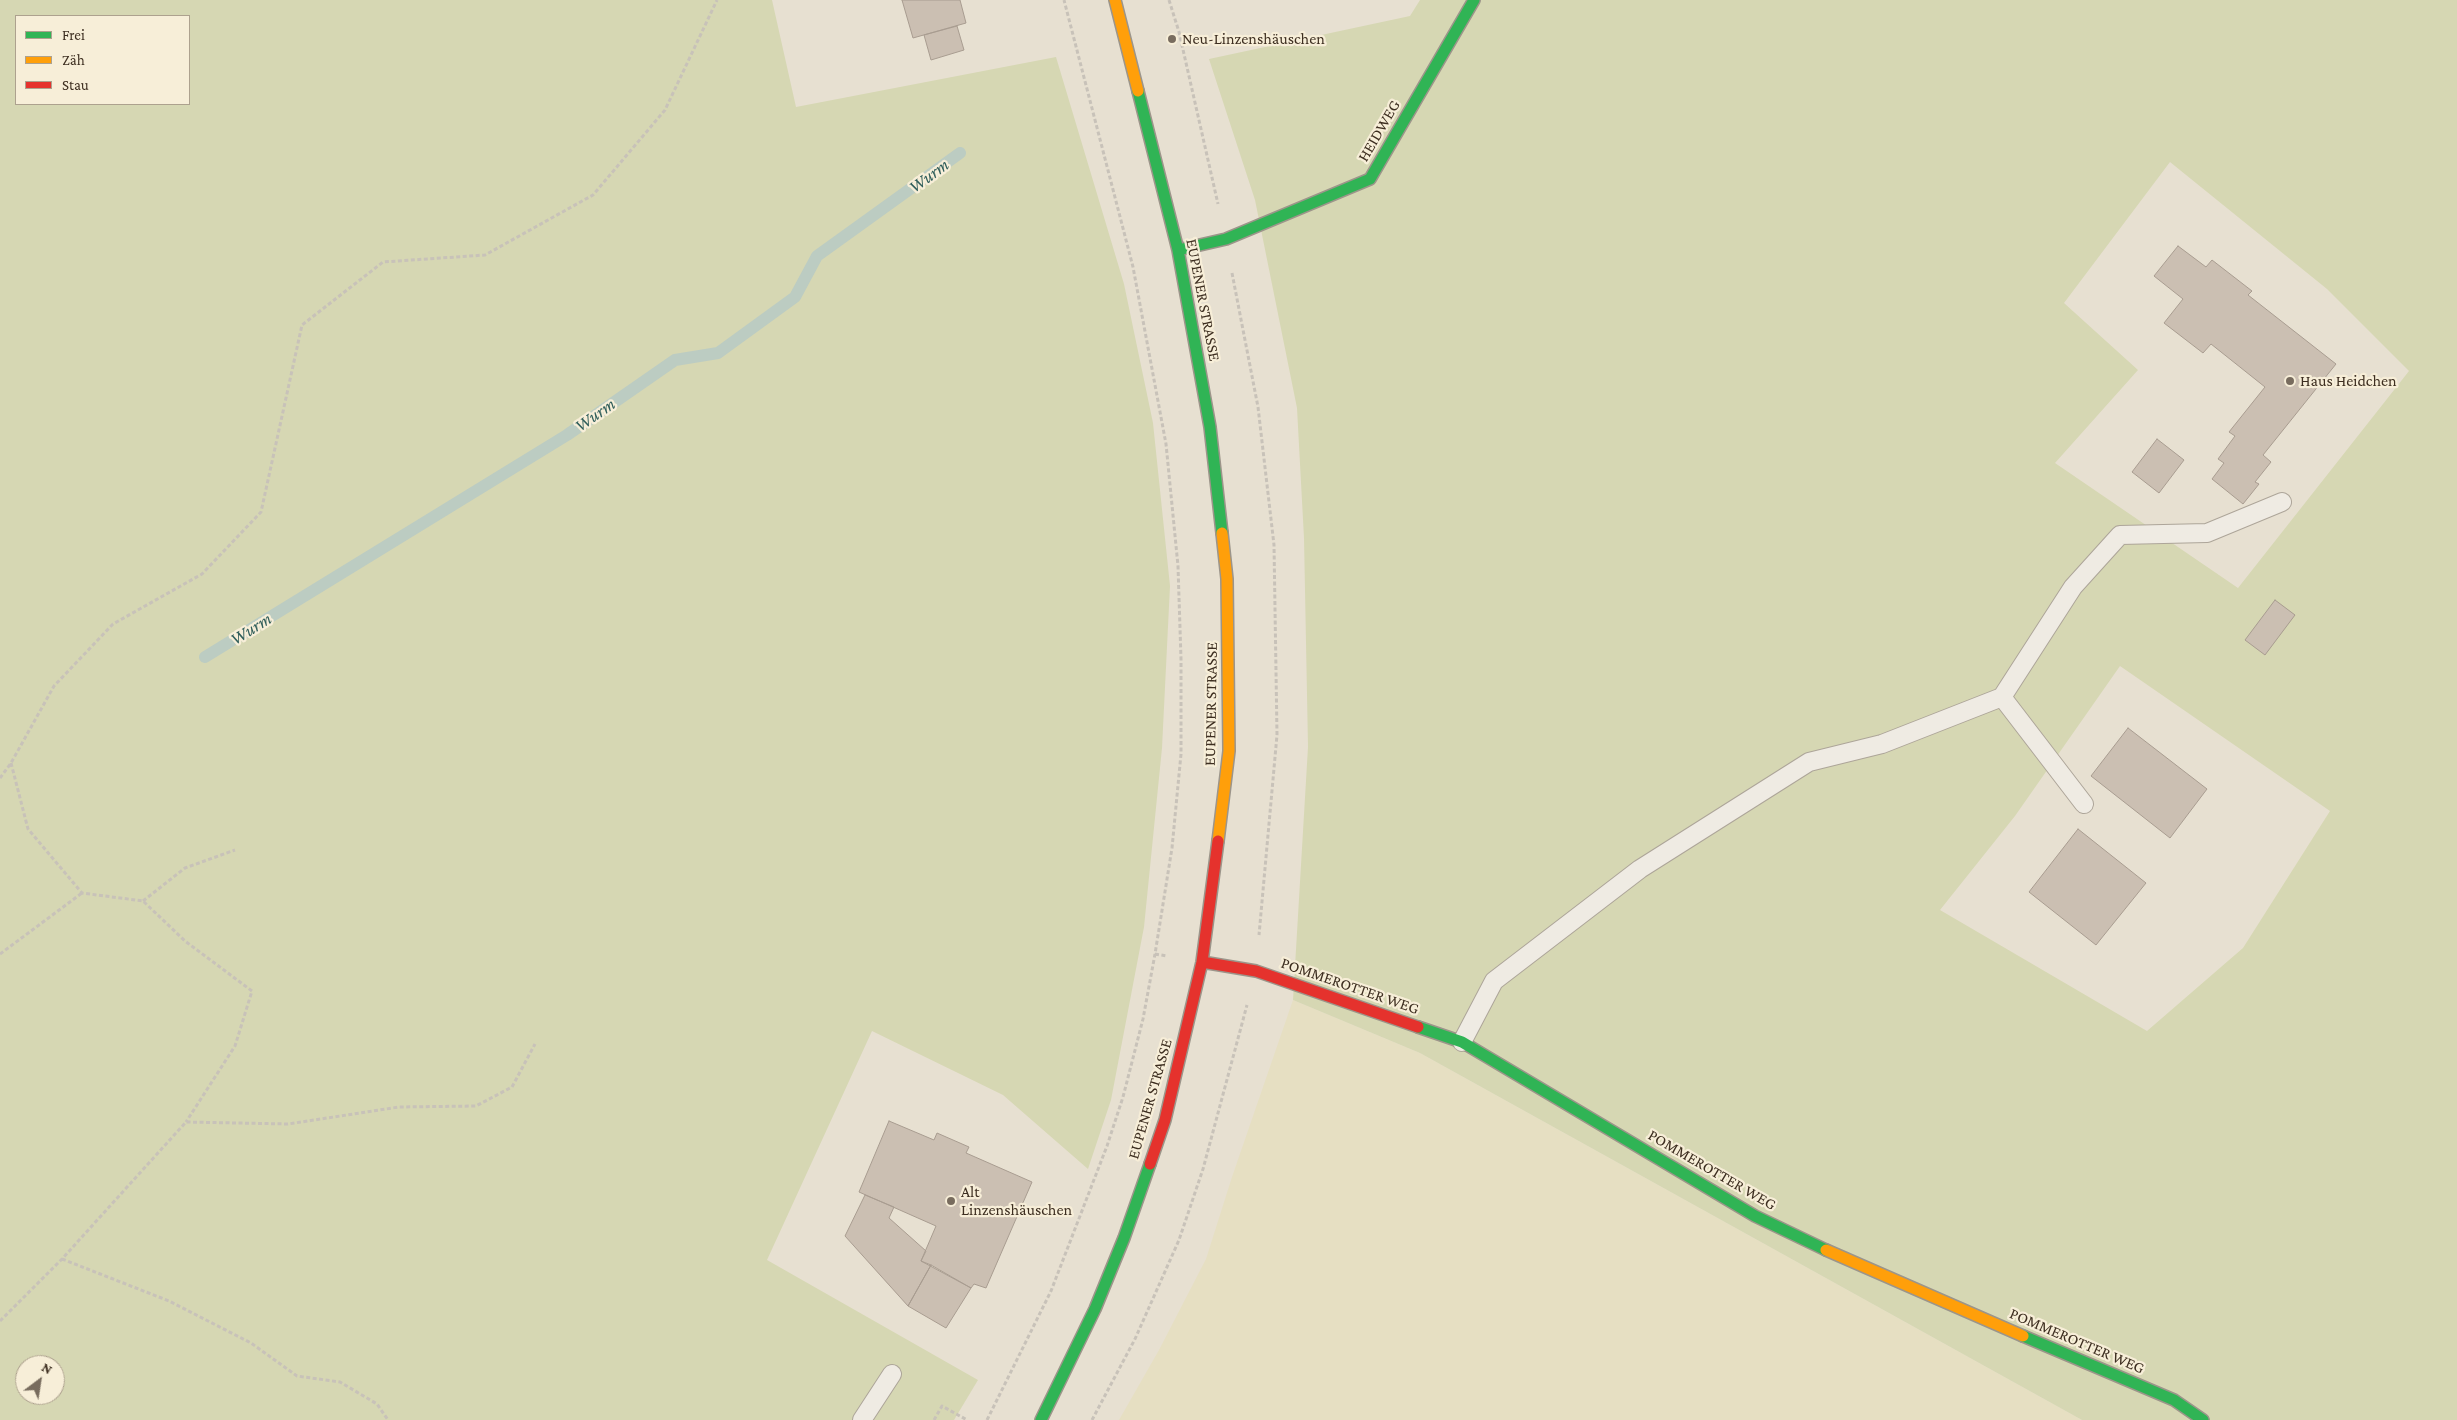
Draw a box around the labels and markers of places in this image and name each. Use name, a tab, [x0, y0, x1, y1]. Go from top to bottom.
place label: Neu-Linzenshäuschen	[1182, 29, 1325, 49]
marker: Neu-Linzenshäuschen	[1166, 33, 1178, 45]
place label: Haus Heidchen	[2300, 371, 2397, 391]
marker: Haus Heidchen	[2284, 375, 2296, 387]
place label: Alt Linzenshäuschen	[961, 1182, 1072, 1220]
marker: Alt Linzenshäuschen	[945, 1195, 957, 1207]

